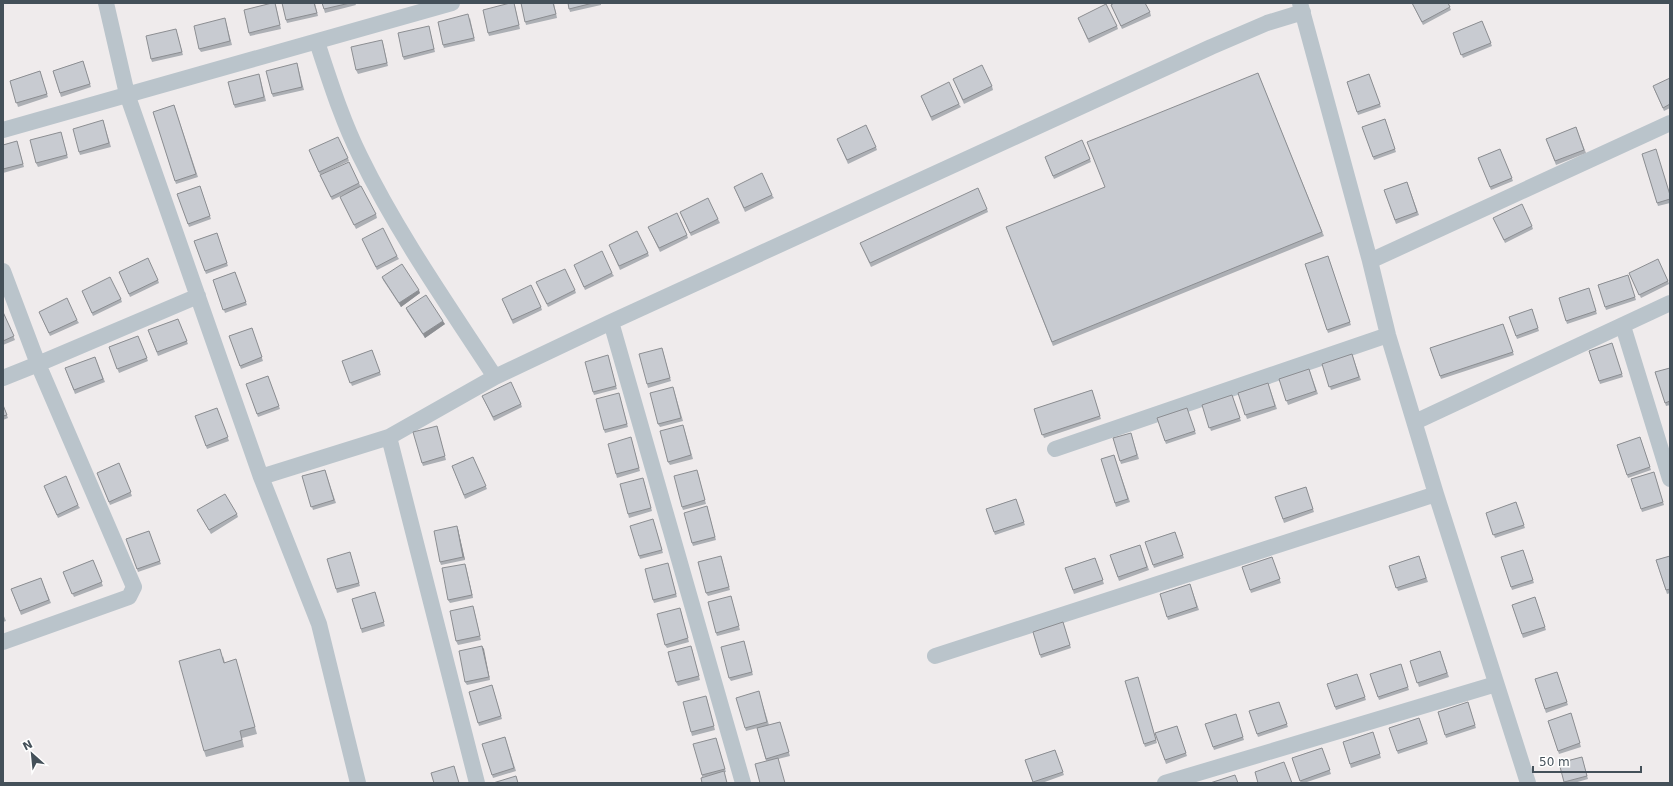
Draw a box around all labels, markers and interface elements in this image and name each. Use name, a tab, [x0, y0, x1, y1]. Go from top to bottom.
north arrow	[12, 734, 52, 774]
text: N	[21, 738, 35, 753]
scale bar	[1533, 748, 1641, 774]
text: 50 m	[1539, 755, 1570, 769]

